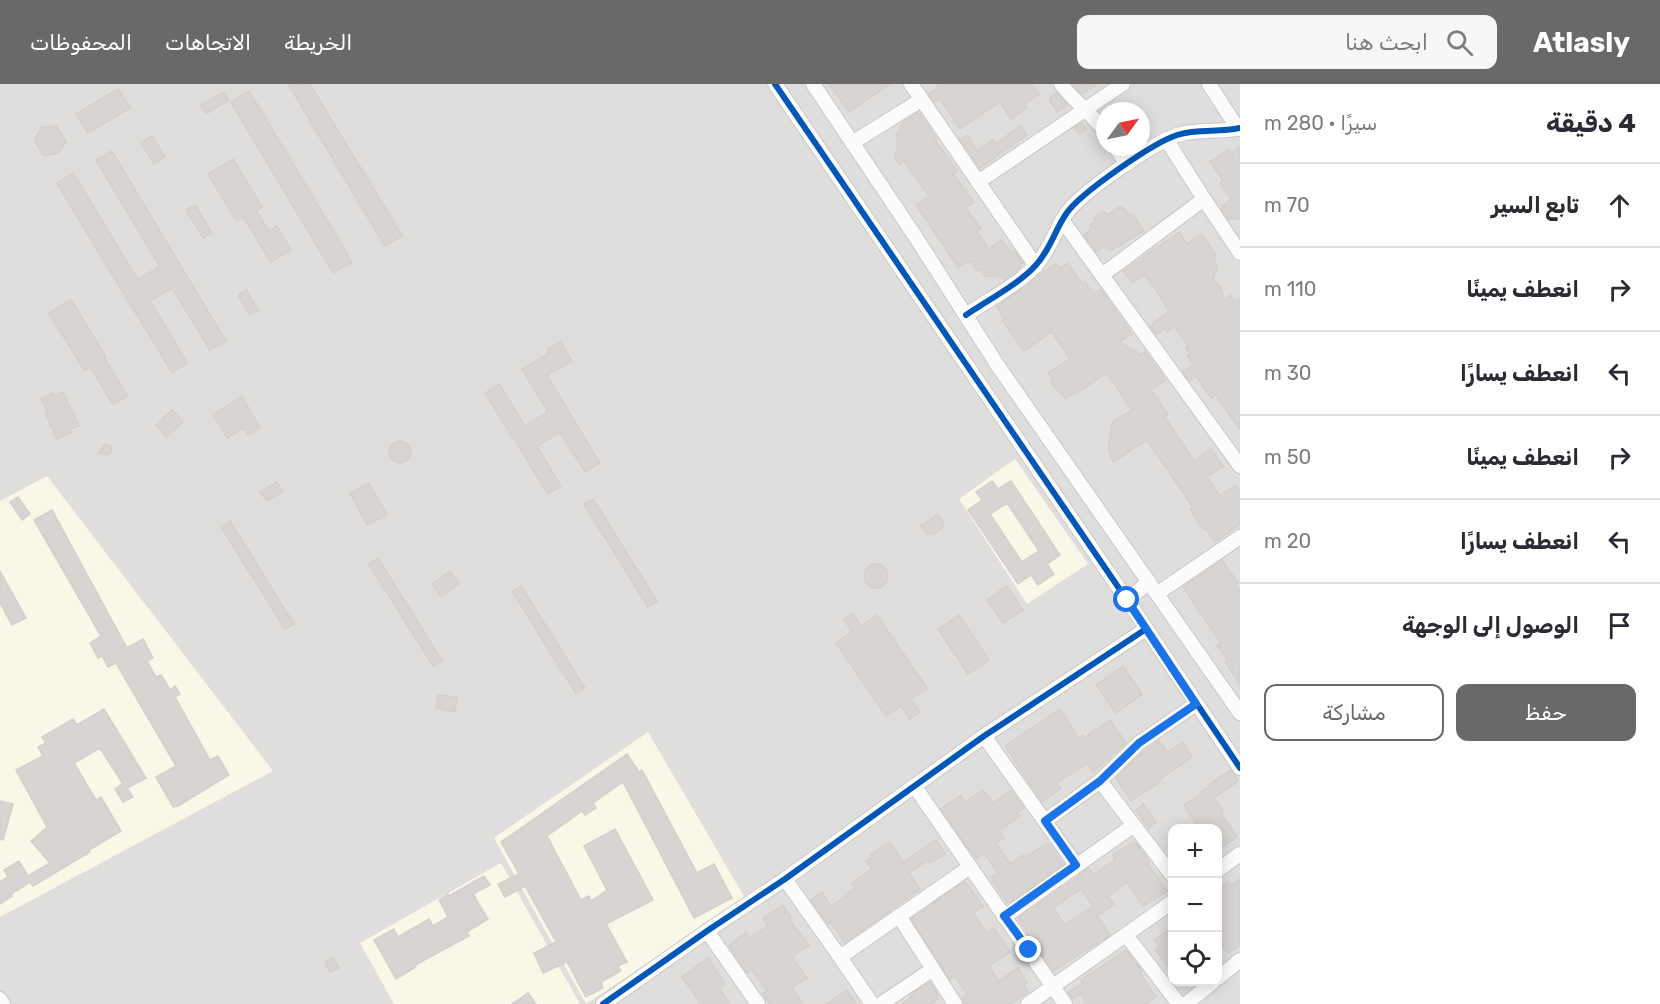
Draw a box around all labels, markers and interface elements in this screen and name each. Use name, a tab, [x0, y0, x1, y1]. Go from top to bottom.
search box	[1077, 15, 1497, 69]
icon: search	[1443, 26, 1476, 59]
text: Atlasly	[1533, 26, 1630, 59]
text: ابحث هنا	[1345, 29, 1428, 56]
text: المحفوظات	[30, 30, 132, 55]
text: الاتجاهات	[165, 30, 251, 55]
text: الخريطة	[284, 30, 352, 55]
north arrow	[1096, 102, 1150, 156]
text: 4 دقيقة	[1546, 108, 1636, 139]
text: سيرًا · 280 m	[1264, 111, 1377, 135]
icon: ahead	[1603, 189, 1636, 222]
text: تابع السير	[1491, 192, 1579, 219]
text: 70 m	[1264, 193, 1310, 217]
icon: right	[1603, 273, 1636, 306]
text: انعطف يمينًا	[1466, 276, 1579, 303]
text: 110 m	[1264, 277, 1317, 301]
icon: left	[1603, 357, 1636, 390]
text: انعطف يسارًا	[1460, 360, 1579, 387]
text: 30 m	[1264, 361, 1311, 385]
icon: right	[1603, 441, 1636, 474]
text: انعطف يمينًا	[1466, 444, 1579, 471]
text: 50 m	[1264, 445, 1311, 469]
icon: left	[1603, 525, 1636, 558]
text: انعطف يسارًا	[1460, 528, 1579, 555]
text: 20 m	[1264, 529, 1311, 553]
route start	[1113, 586, 1139, 612]
icon: arrive	[1603, 609, 1636, 642]
text: الوصول إلى الوجهة	[1402, 612, 1579, 639]
button: مشاركة	[1264, 684, 1444, 741]
button: حفظ	[1456, 684, 1636, 741]
map controls	[1168, 824, 1222, 986]
button: +	[1168, 824, 1222, 878]
button: −	[1168, 878, 1222, 932]
button: locate	[1168, 932, 1222, 986]
route end	[1015, 936, 1041, 962]

